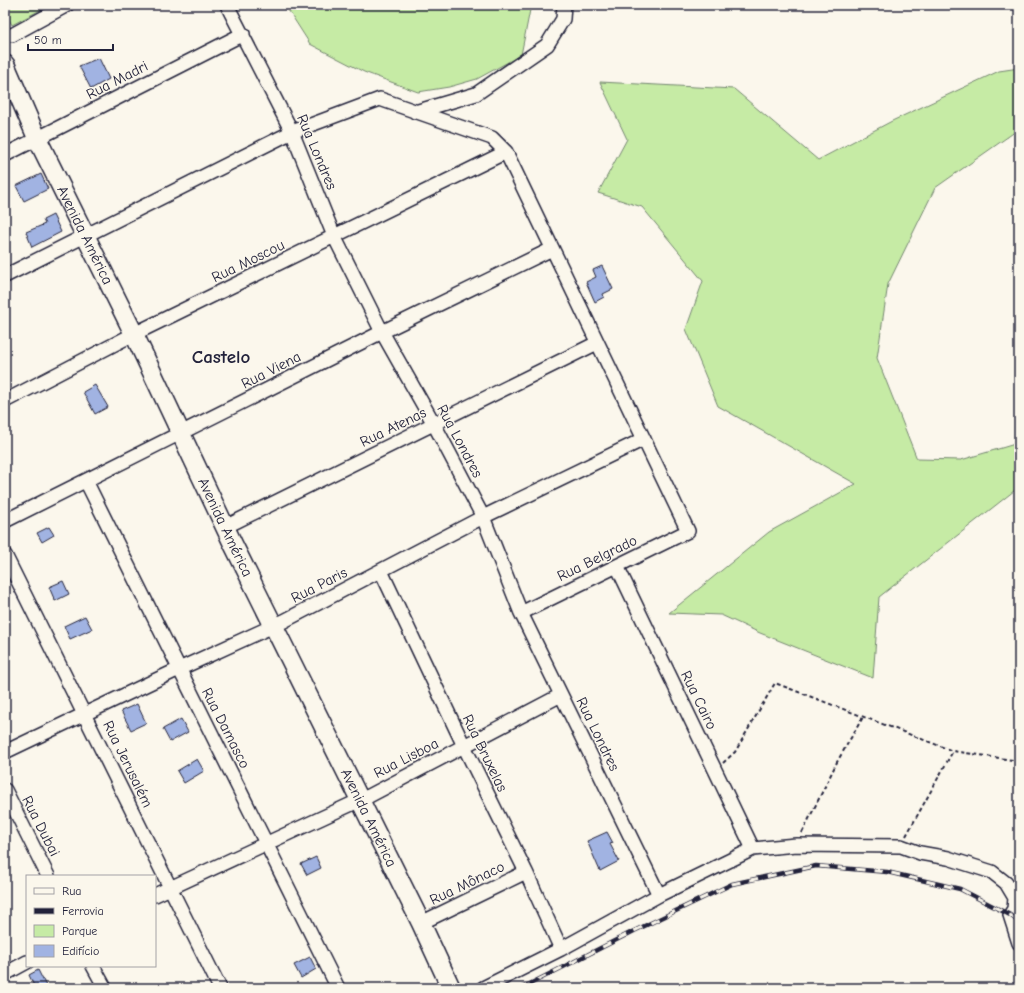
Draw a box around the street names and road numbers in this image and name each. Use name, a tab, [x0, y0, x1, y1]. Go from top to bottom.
street label: Rua Madri	[83, 57, 151, 103]
street label: Rua Londres	[293, 112, 341, 192]
street label: Avenida América	[53, 183, 117, 287]
street label: Rua Moscou	[209, 236, 287, 286]
street label: Rua Viena	[238, 347, 304, 393]
street label: Rua Londres	[433, 401, 487, 481]
street label: Rua Atenas	[357, 403, 429, 451]
street label: Avenida América	[194, 475, 257, 580]
street label: Rua Belgrado	[554, 531, 640, 585]
street label: Rua Paris	[288, 563, 350, 607]
street label: Rua Cairo	[677, 668, 721, 732]
street label: Rua Damasco	[198, 685, 254, 771]
street label: Rua Londres	[572, 694, 624, 774]
street label: Rua Bruxelas	[459, 711, 511, 795]
street label: Rua Jerusalém	[99, 718, 157, 810]
street label: Rua Lisboa	[371, 734, 441, 782]
street label: Avenida América	[337, 765, 401, 870]
street label: Rua Dubai	[18, 793, 64, 859]
street label: Rua Mônaco	[427, 857, 507, 909]

